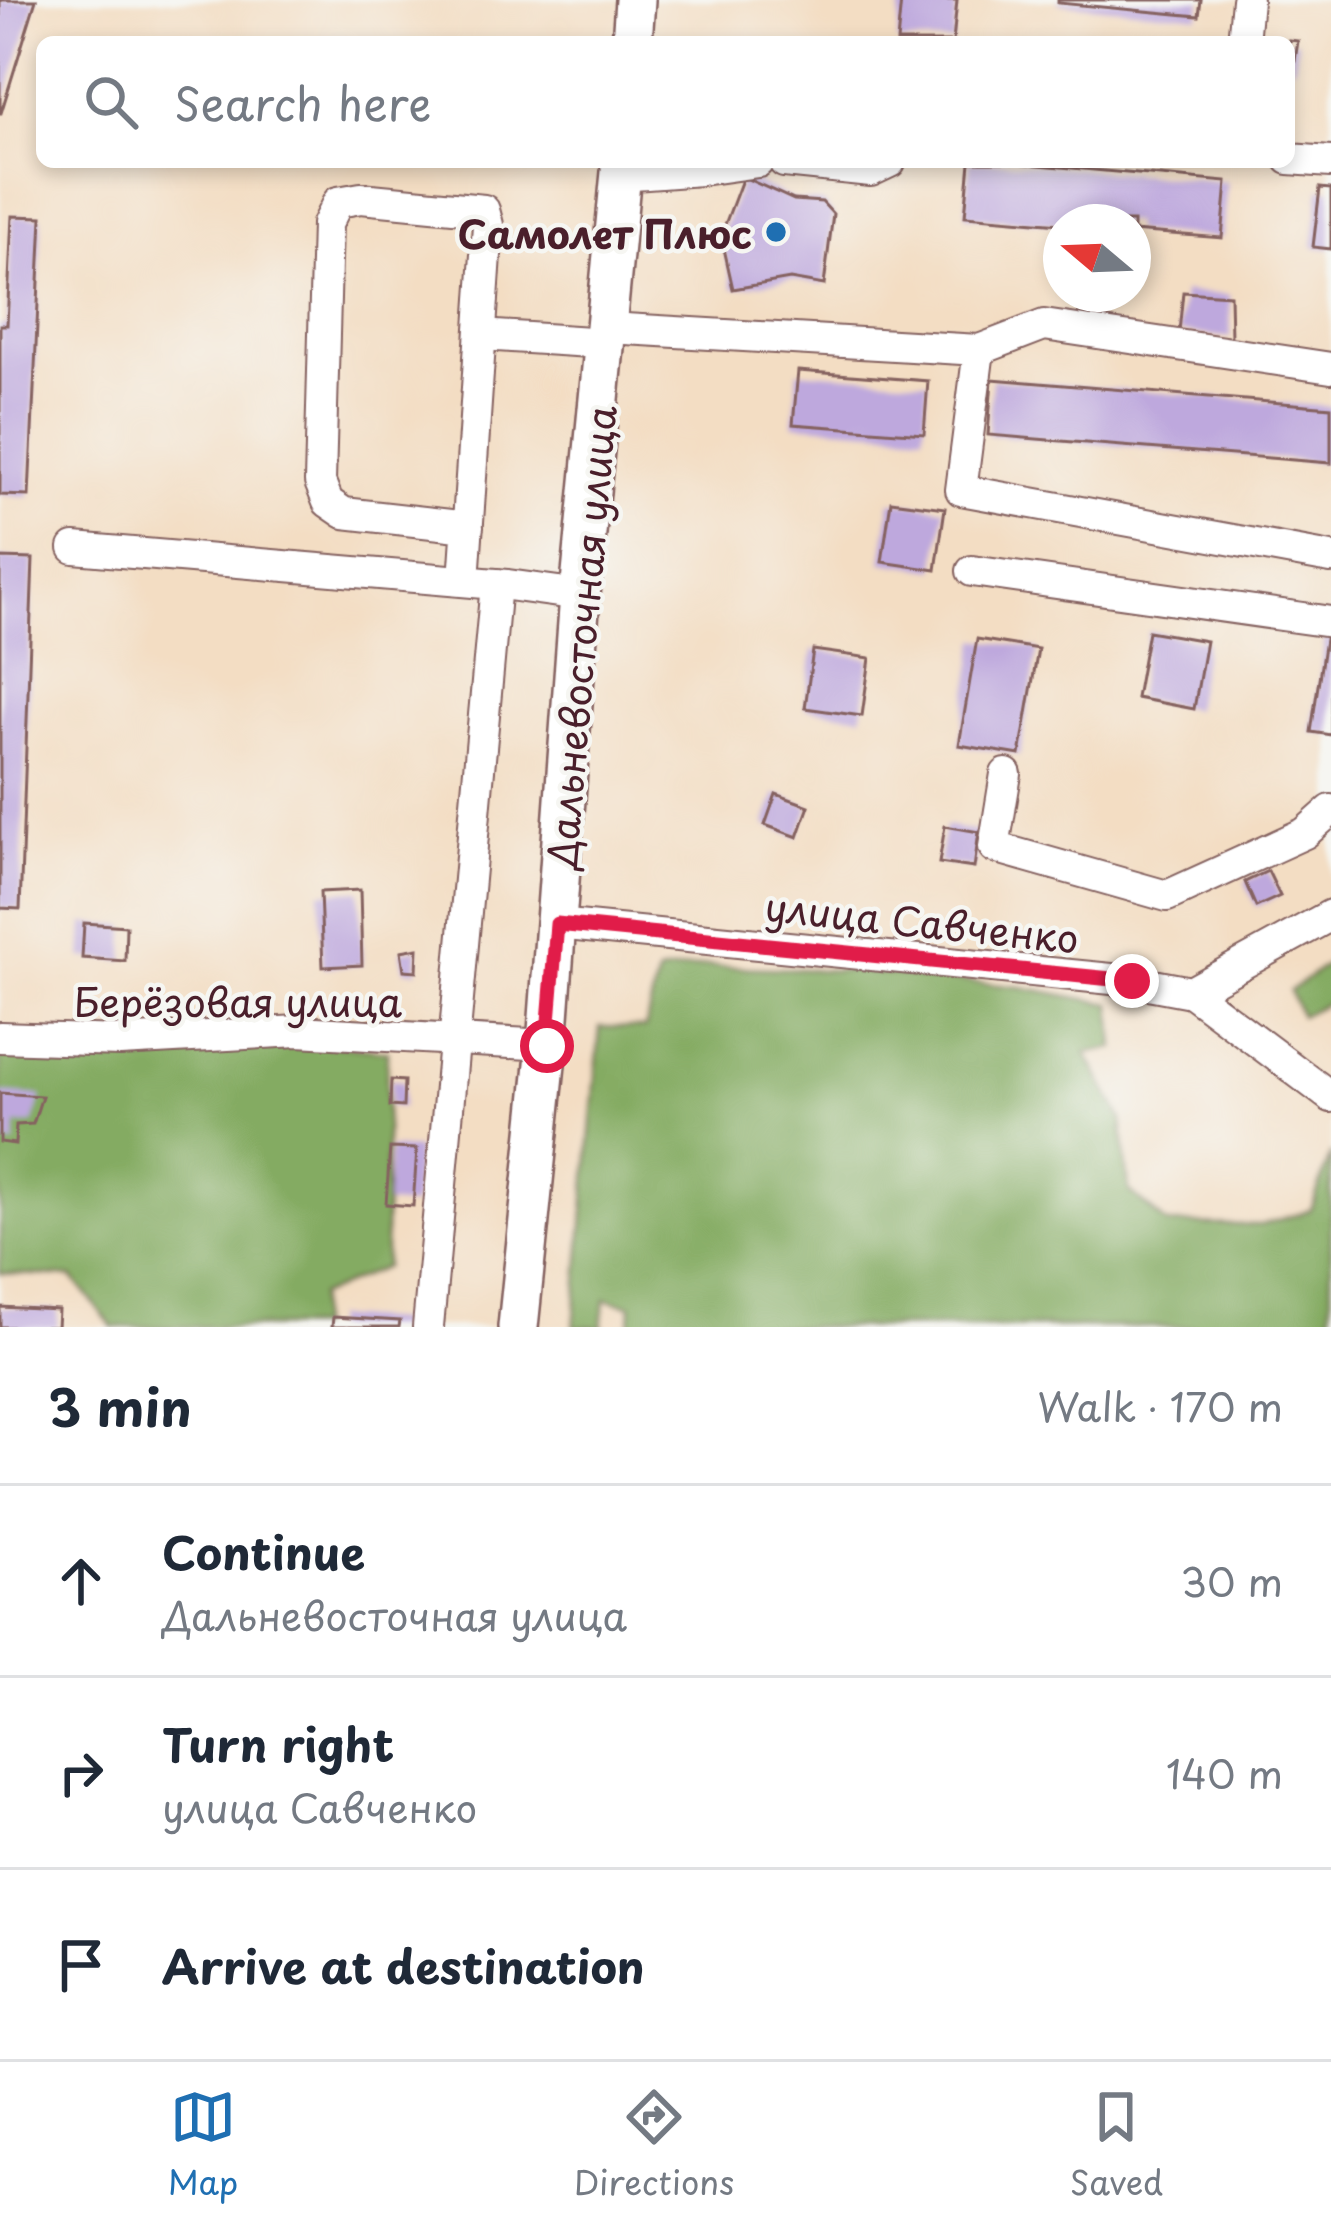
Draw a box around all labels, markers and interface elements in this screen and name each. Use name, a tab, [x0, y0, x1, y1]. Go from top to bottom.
search box	[36, 36, 1295, 168]
text: Search here	[174, 68, 431, 136]
icon: search	[78, 69, 144, 135]
place label: Самолет Плюс	[458, 203, 752, 262]
north arrow	[1043, 204, 1151, 312]
marker: Самолет Плюс	[763, 219, 789, 245]
street label: Дальневосточная улица	[530, 402, 630, 873]
street label: улица Савченко	[762, 875, 1082, 967]
route end	[1105, 954, 1159, 1008]
street label: Берёзовая улица	[74, 971, 402, 1030]
route start	[520, 1019, 574, 1073]
text: 3 min	[48, 1367, 192, 1444]
text: Walk · 170 m	[1037, 1376, 1283, 1435]
text: Continue	[162, 1517, 365, 1585]
icon: ahead	[48, 1548, 114, 1614]
text: 30 m	[1180, 1551, 1283, 1610]
text: Дальневосточная улица	[162, 1585, 627, 1644]
text: Turn right	[162, 1709, 394, 1777]
icon: right	[48, 1740, 114, 1806]
text: 140 m	[1166, 1743, 1283, 1802]
text: улица Савченко	[162, 1777, 477, 1836]
text: Arrive at destination	[162, 1931, 645, 1999]
icon: arrive	[48, 1932, 114, 1998]
tab: Map	[168, 2084, 238, 2206]
tab: Directions	[574, 2084, 734, 2206]
tab: Saved	[1070, 2084, 1163, 2206]

